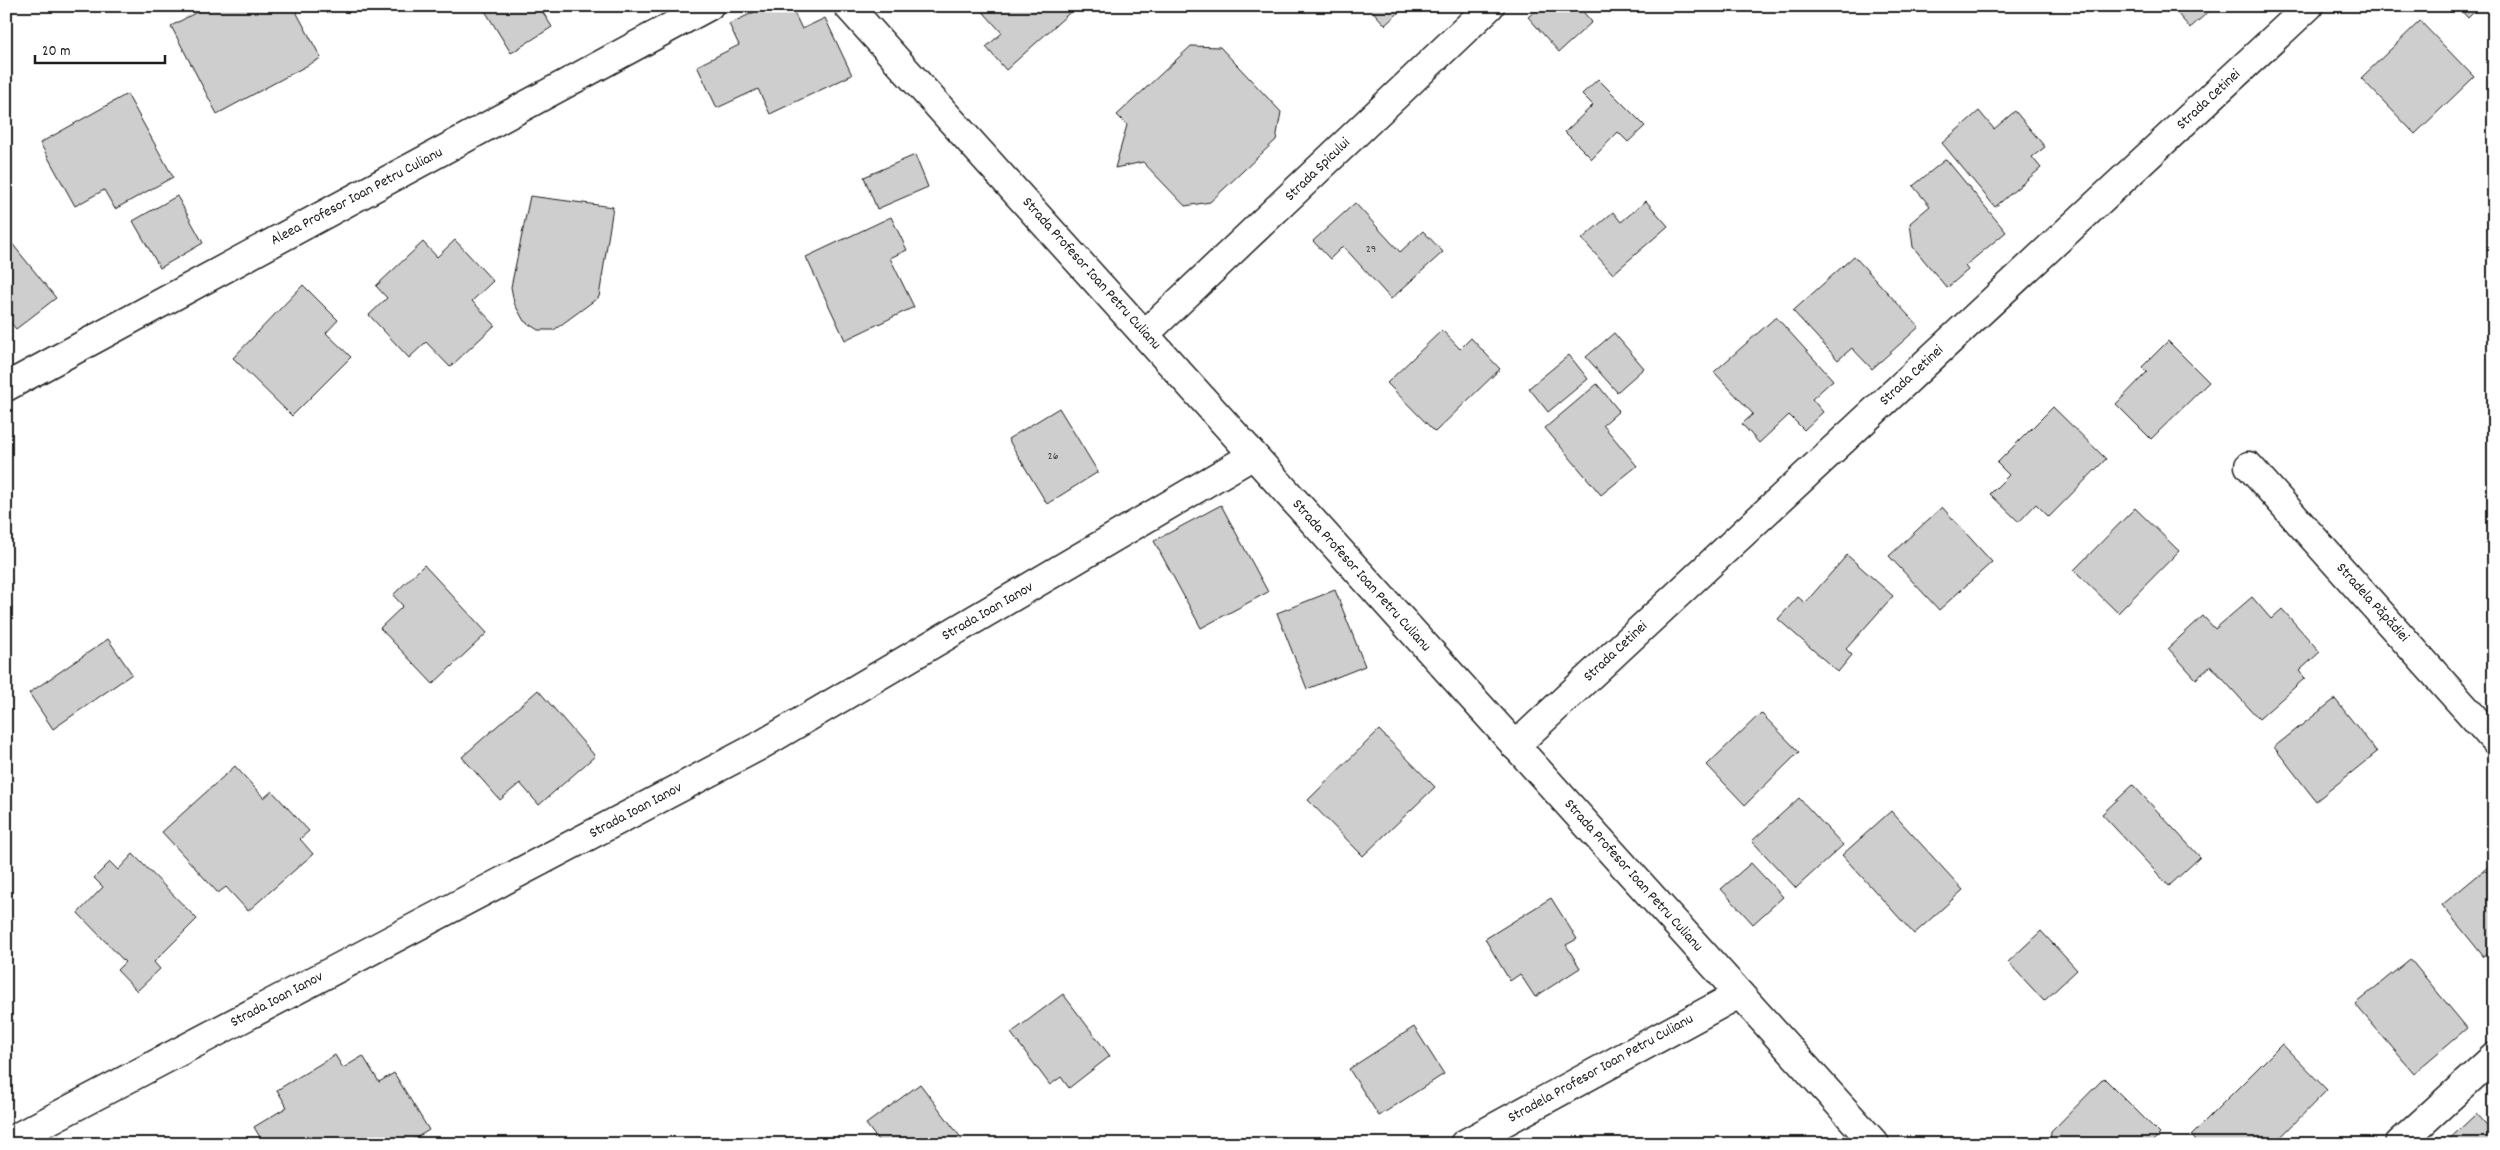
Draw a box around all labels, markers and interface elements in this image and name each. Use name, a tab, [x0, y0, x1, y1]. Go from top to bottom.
scale bar	[35, 32, 165, 64]
text: 20 m	[42, 41, 70, 63]
street label: Strada Cetinei	[2172, 64, 2246, 136]
street label: Strada Spicului	[1280, 133, 1356, 207]
street label: Aleea Profesor Ioan Petru Culianu	[267, 142, 447, 252]
street label: Strada Profesor Ioan Petru Culianu	[1016, 193, 1166, 355]
house number: 29	[1366, 241, 1376, 258]
street label: Strada Cetinei	[1875, 340, 1949, 412]
house number: 26	[1047, 448, 1059, 465]
street label: Strada Profesor Ioan Petru Culianu	[1286, 495, 1436, 657]
street label: Stradela Păpădiei	[2330, 558, 2414, 648]
street label: Strada Ioan Ianov	[938, 576, 1039, 647]
street label: Strada Cetinei	[1579, 616, 1653, 688]
street label: Strada Ioan Ianov	[586, 777, 687, 845]
street label: Strada Profesor Ioan Petru Culianu	[1558, 795, 1708, 957]
street label: Strada Ioan Ianov	[227, 966, 328, 1034]
street label: Stradela Profesor Ioan Petru Culianu	[1504, 1009, 1698, 1129]

